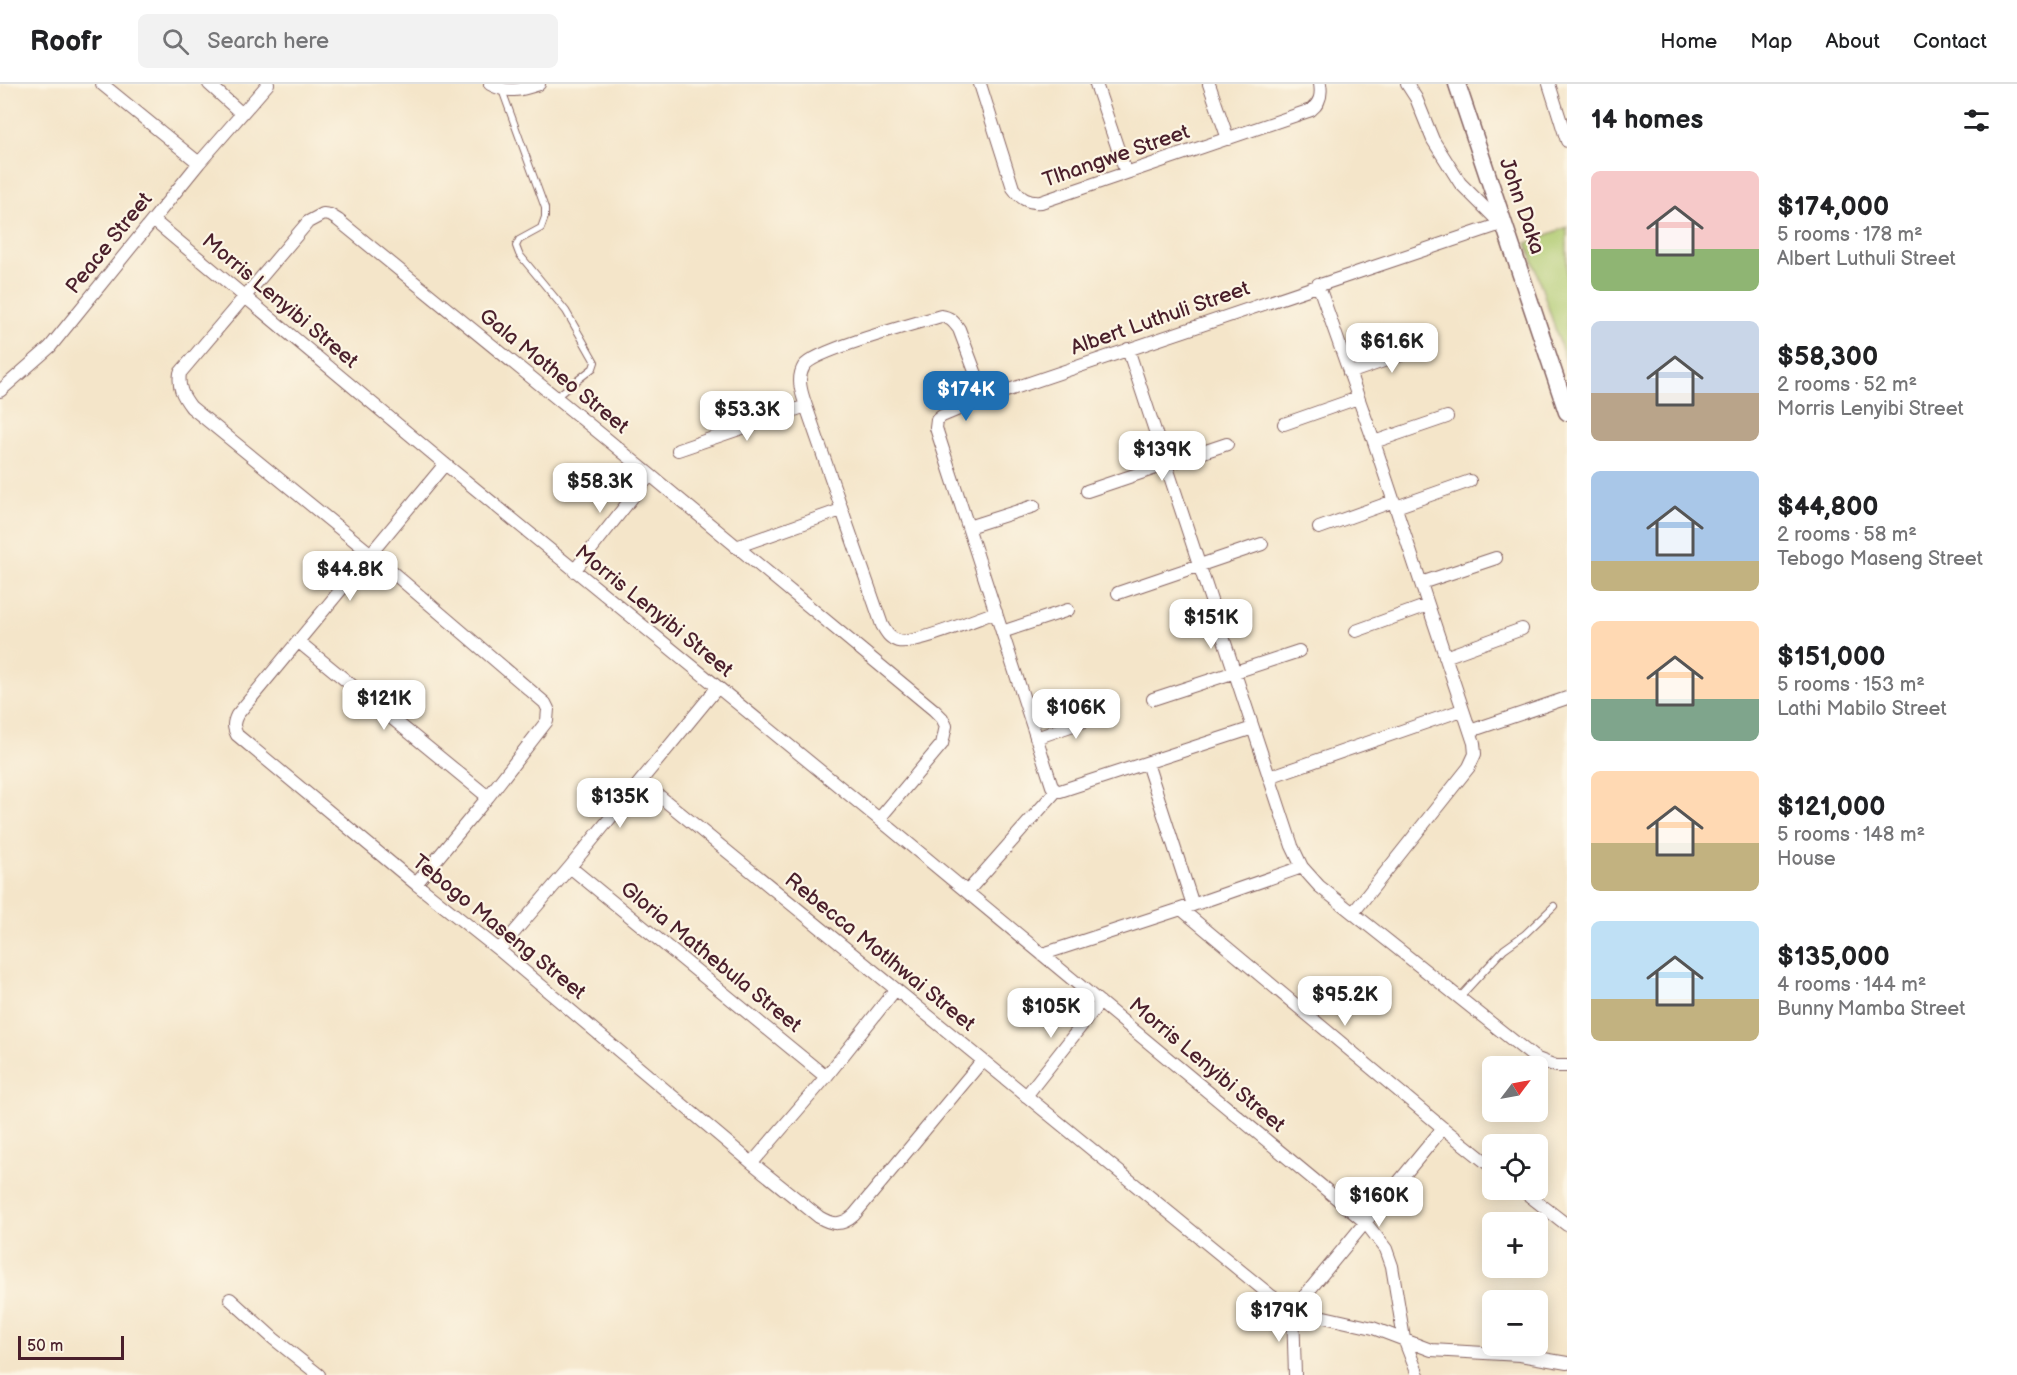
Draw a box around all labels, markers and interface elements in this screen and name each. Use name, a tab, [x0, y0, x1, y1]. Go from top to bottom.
search box	[138, 14, 558, 68]
text: Roofr	[30, 25, 102, 58]
icon: search	[159, 25, 192, 58]
text: Search here	[207, 28, 329, 55]
text: Home	[1660, 29, 1717, 54]
text: Map	[1750, 29, 1792, 54]
text: About	[1825, 29, 1880, 54]
text: Contact	[1913, 29, 1987, 54]
icon: filters	[1960, 104, 1993, 137]
text: 14 homes	[1591, 105, 1703, 136]
street label: Tlhangwe Street	[1039, 119, 1193, 193]
street label: John Daka	[1494, 154, 1550, 258]
street label: Peace Street	[61, 187, 158, 299]
text: $174,000	[1777, 192, 1889, 223]
icon: home	[1639, 195, 1711, 267]
text: 5 rooms · 178 m²	[1777, 223, 1923, 247]
street label: Morris Lenyibi Street	[197, 228, 364, 374]
text: Albert Luthuli Street	[1777, 247, 1956, 271]
street label: Albert Luthuli Street	[1067, 275, 1253, 360]
street label: Gala Motheo Street	[474, 303, 634, 439]
pin: $61.6K	[1343, 323, 1441, 374]
text: $61.6K	[1360, 330, 1424, 354]
text: $58,300	[1777, 342, 1878, 373]
icon: home	[1639, 345, 1711, 417]
pin: $174K	[924, 371, 1008, 422]
text: 2 rooms · 52 m²	[1777, 373, 1917, 397]
text: $174K	[937, 378, 995, 402]
pin: $53.3K	[698, 391, 796, 442]
text: Morris Lenyibi Street	[1777, 397, 1964, 421]
text: $53.3K	[714, 398, 780, 422]
pin: $139K	[1120, 431, 1204, 482]
text: $139K	[1133, 438, 1191, 462]
pin: $58.3K	[551, 463, 649, 514]
text: $58.3K	[567, 470, 633, 494]
text: $44,800	[1777, 492, 1879, 523]
icon: home	[1639, 495, 1711, 567]
text: 2 rooms · 58 m²	[1777, 523, 1917, 547]
street label: Morris Lenyibi Street	[570, 540, 738, 683]
text: Tebogo Maseng Street	[1777, 547, 1983, 571]
pin: $44.8K	[301, 551, 399, 602]
text: $44.8K	[317, 558, 383, 582]
pin: $151K	[1169, 599, 1253, 650]
text: $151K	[1183, 606, 1239, 630]
text: $151,000	[1777, 642, 1885, 673]
icon: home	[1639, 645, 1711, 717]
text: 5 rooms · 153 m²	[1777, 673, 1925, 697]
pin: $121K	[342, 680, 426, 731]
text: $121K	[356, 687, 412, 711]
pin: $106K	[1034, 689, 1118, 740]
text: $106K	[1046, 696, 1106, 720]
text: Lathi Mabilo Street	[1777, 697, 1947, 721]
pin: $135K	[578, 778, 662, 829]
text: $135K	[591, 785, 649, 809]
text: $121,000	[1777, 792, 1885, 823]
icon: home	[1639, 795, 1711, 867]
text: 5 rooms · 148 m²	[1777, 823, 1925, 847]
text: House	[1777, 847, 1836, 871]
street label: Tebogo Maseng Street	[407, 849, 591, 1005]
street label: Rebecca Motlhwai Street	[780, 868, 981, 1037]
street label: Gloria Mathebula Street	[616, 876, 807, 1038]
text: $135,000	[1777, 942, 1890, 973]
icon: home	[1639, 945, 1711, 1017]
text: 4 rooms · 144 m²	[1777, 973, 1926, 997]
pin: $95.2K	[1296, 976, 1394, 1027]
text: $95.2K	[1312, 983, 1378, 1007]
pin: $105K	[1009, 988, 1093, 1039]
street label: Morris Lenyibi Street	[1124, 992, 1291, 1138]
text: $105K	[1021, 995, 1081, 1019]
text: Bunny Mamba Street	[1777, 997, 1965, 1021]
north arrow	[1482, 1056, 1548, 1122]
map controls	[1482, 1056, 1548, 1356]
button: locate	[1482, 1134, 1548, 1200]
pin: $160K	[1337, 1177, 1421, 1228]
text: $160K	[1349, 1184, 1409, 1208]
button: +	[1482, 1212, 1548, 1278]
button: −	[1482, 1290, 1548, 1356]
pin: $179K	[1237, 1292, 1321, 1343]
text: $179K	[1250, 1299, 1308, 1323]
scale bar	[18, 1333, 124, 1360]
text: 50 m	[27, 1337, 63, 1356]

